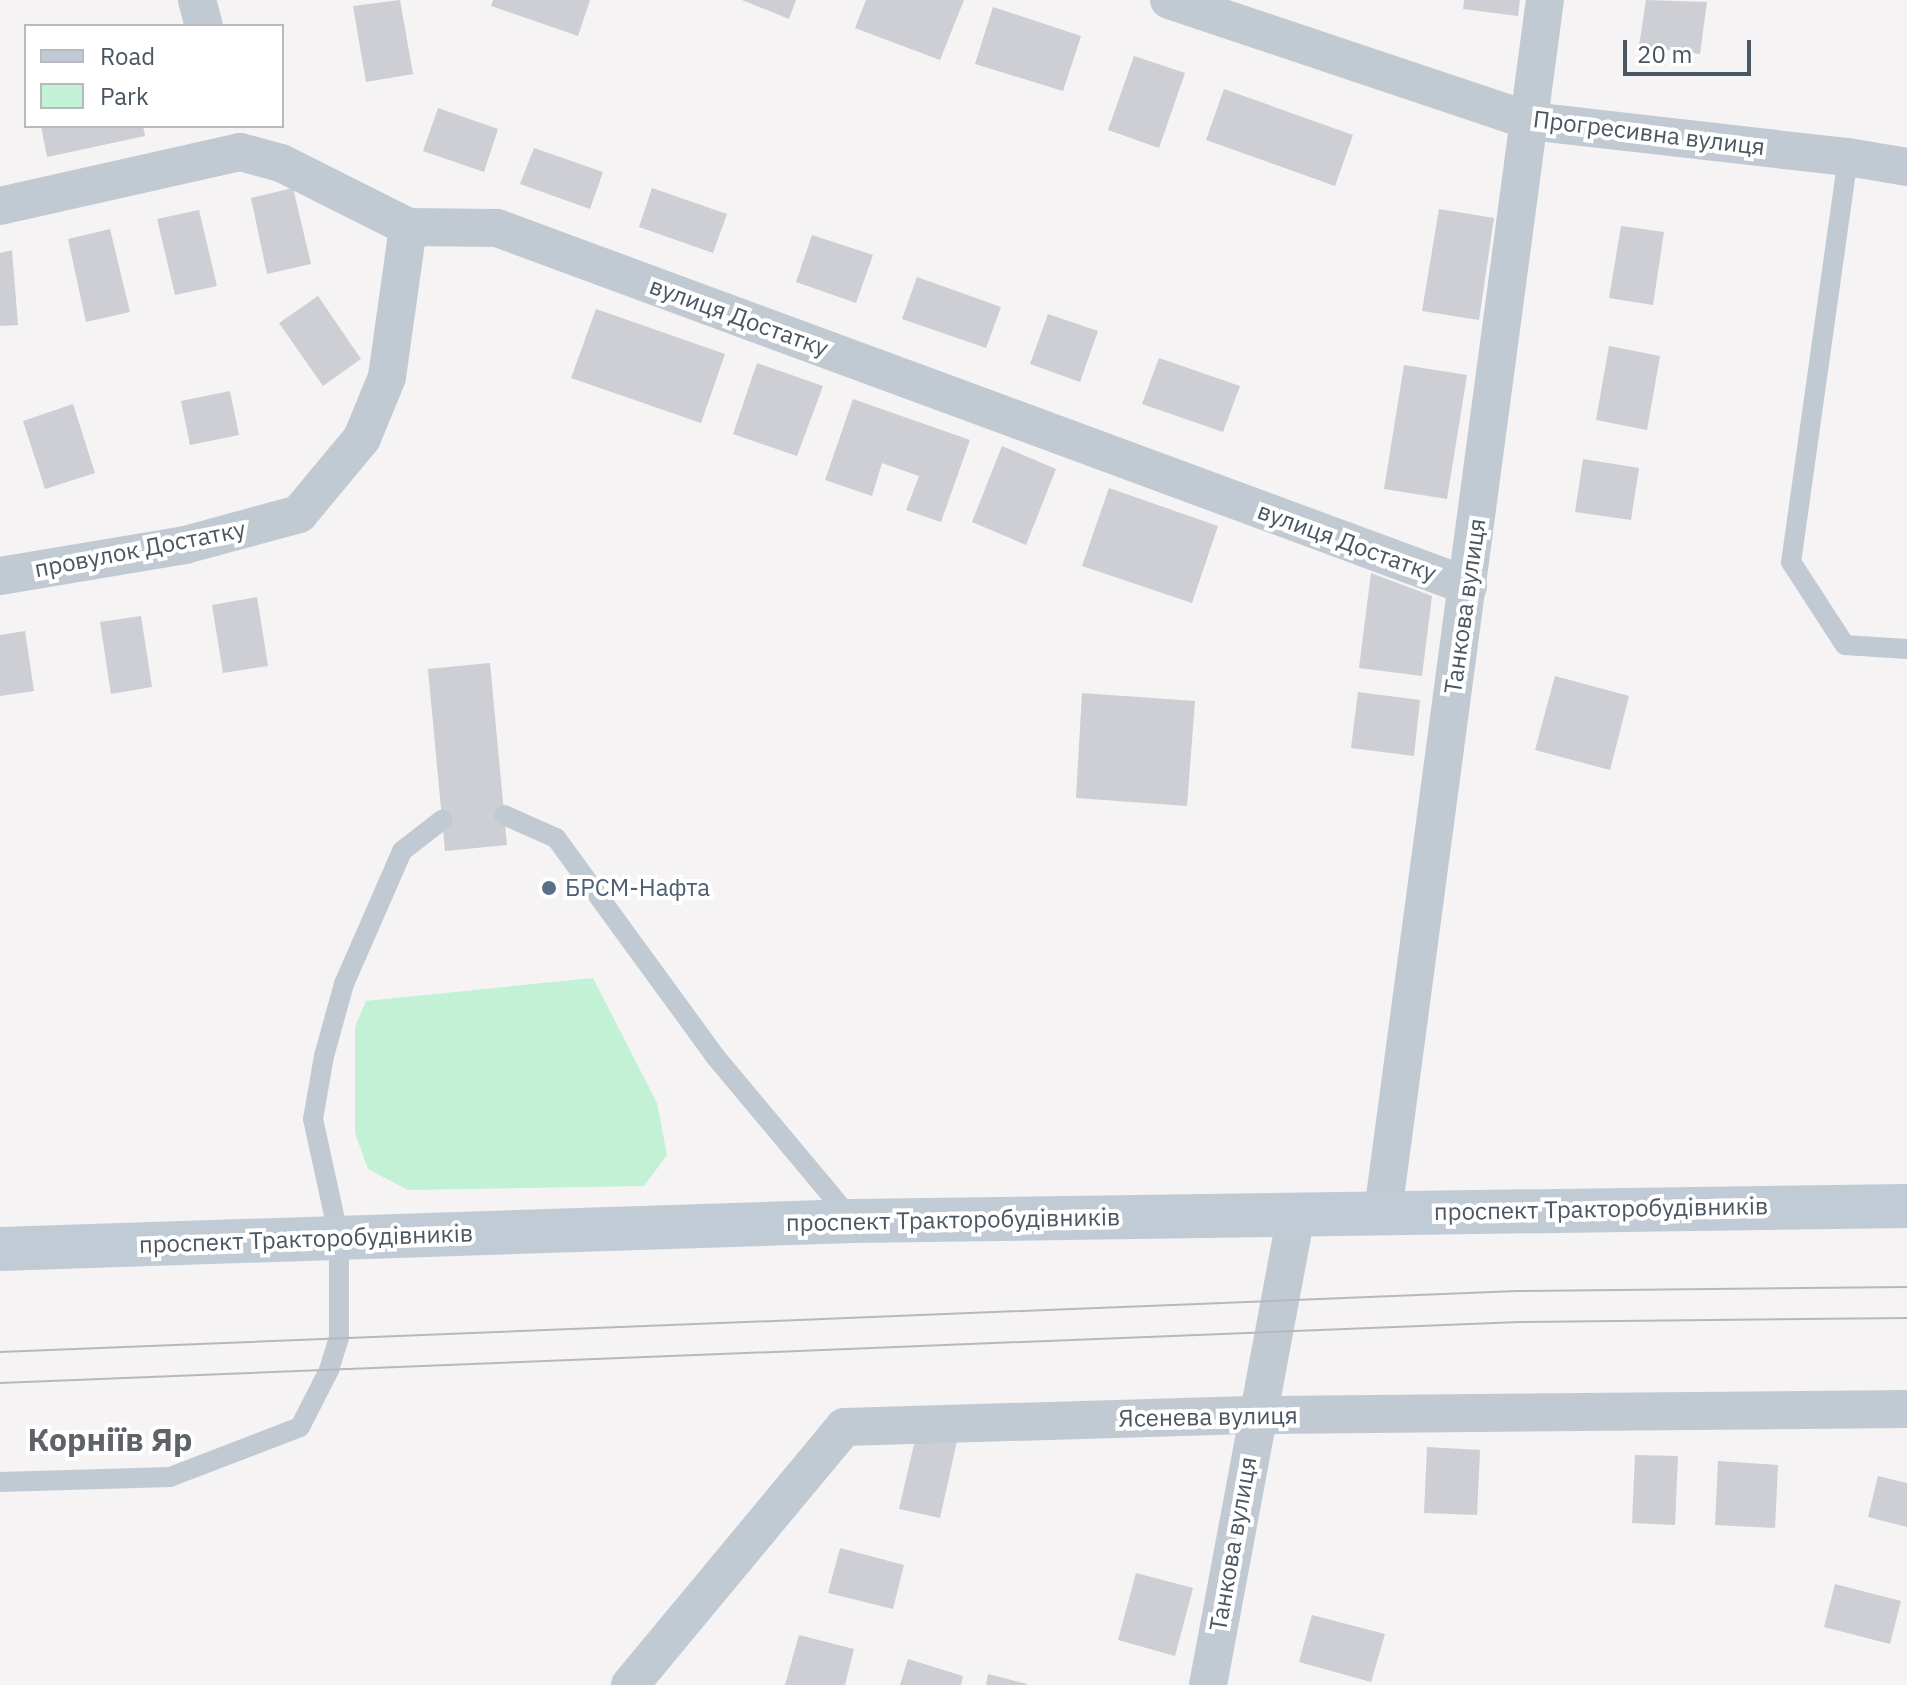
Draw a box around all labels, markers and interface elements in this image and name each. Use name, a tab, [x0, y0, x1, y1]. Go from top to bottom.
legend	[24, 24, 284, 128]
scale bar	[1627, 24, 1755, 74]
text: 20 m	[1637, 38, 1692, 70]
text: Road	[100, 40, 155, 72]
text: Park	[100, 80, 149, 112]
street label: Прогресивна вулиця	[1531, 104, 1767, 162]
street label: вулиця Достатку	[646, 271, 832, 363]
street label: вулиця Достатку	[1254, 496, 1440, 588]
street label: провулок Достатку	[32, 514, 248, 584]
street label: Танкова вулиця	[1438, 517, 1492, 695]
place label: БРСМ-Нафта	[565, 874, 710, 902]
marker: БРСМ-Нафта	[540, 879, 558, 897]
street label: проспект Тракторобудівників	[1434, 1192, 1768, 1226]
street label: проспект Тракторобудівників	[786, 1203, 1120, 1237]
street label: проспект Тракторобудівників	[138, 1219, 474, 1259]
street label: Ясенева вулиця	[1118, 1401, 1298, 1433]
district label: Корніїв Яр	[28, 1420, 192, 1458]
street label: Танкова вулиця	[1203, 1454, 1263, 1634]

